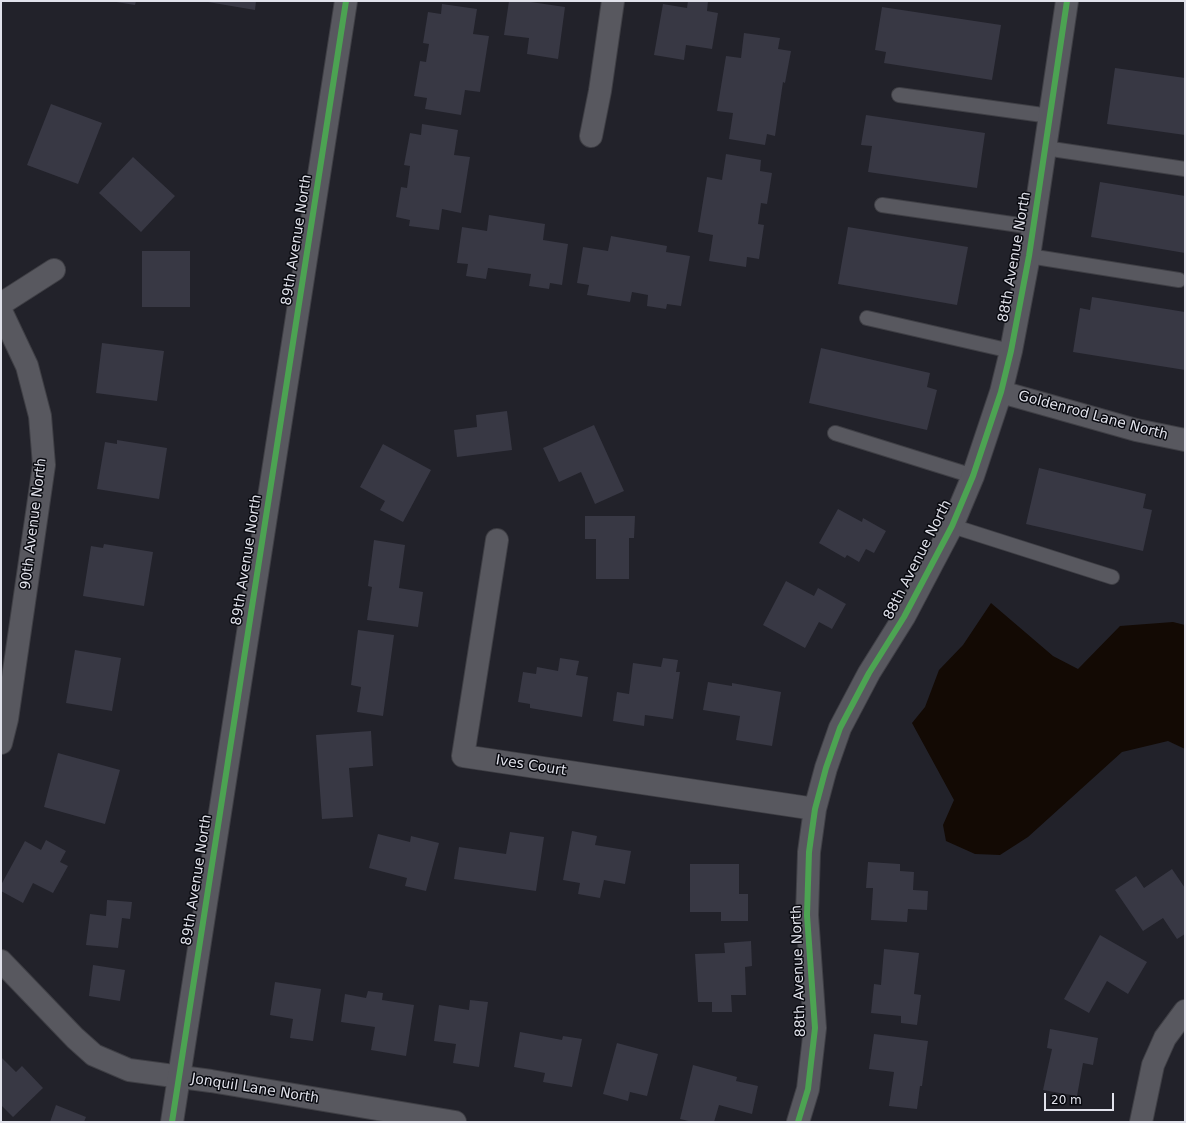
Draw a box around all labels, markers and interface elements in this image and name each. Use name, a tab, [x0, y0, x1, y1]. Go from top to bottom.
street label: 89th Avenue North	[278, 173, 316, 307]
street label: 88th Avenue North	[995, 190, 1035, 324]
street label: Goldenrod Lane North	[1016, 388, 1170, 444]
street label: 90th Avenue North	[18, 457, 50, 591]
street label: 89th Avenue North	[228, 493, 266, 627]
street label: 88th Avenue North	[880, 497, 956, 623]
street label: Ives Court	[495, 752, 567, 780]
street label: 89th Avenue North	[178, 813, 216, 947]
street label: 88th Avenue North	[788, 905, 810, 1037]
street label: Jonquil Lane North	[190, 1071, 320, 1107]
scale bar	[1046, 1085, 1116, 1111]
text: 20 m	[1051, 1093, 1082, 1107]

